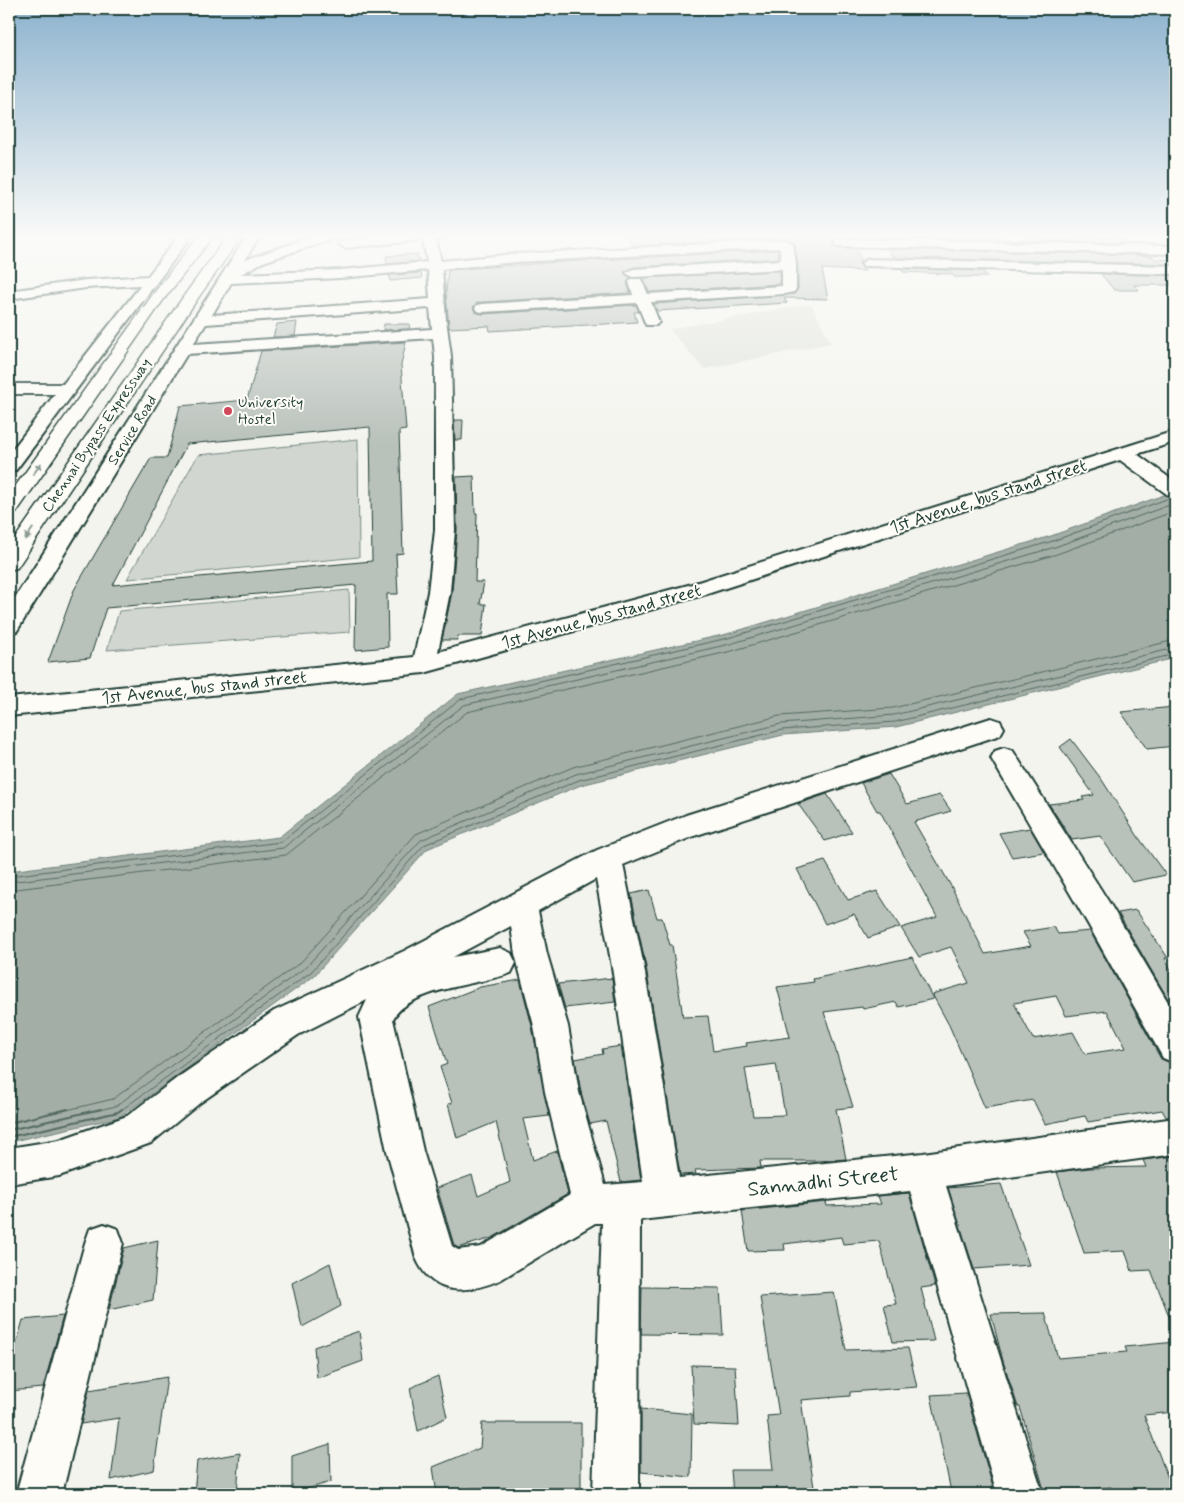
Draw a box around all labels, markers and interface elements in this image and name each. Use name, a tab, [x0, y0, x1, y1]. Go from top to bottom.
street label: Chennai Bypass Expressway	[38, 354, 156, 517]
street label: Service Road	[103, 392, 162, 469]
place label: University Hostel	[238, 393, 303, 430]
marker: University Hostel	[222, 405, 234, 417]
street label: 1st Avenue, bus stand street	[886, 454, 1090, 540]
one-way arrow	[32, 462, 42, 476]
one-way arrow	[24, 527, 34, 540]
street label: 1st Avenue, bus stand street	[498, 579, 704, 655]
street label: 1st Avenue, bus stand street	[100, 665, 308, 711]
street label: Sannadhi Street	[746, 1160, 900, 1204]

